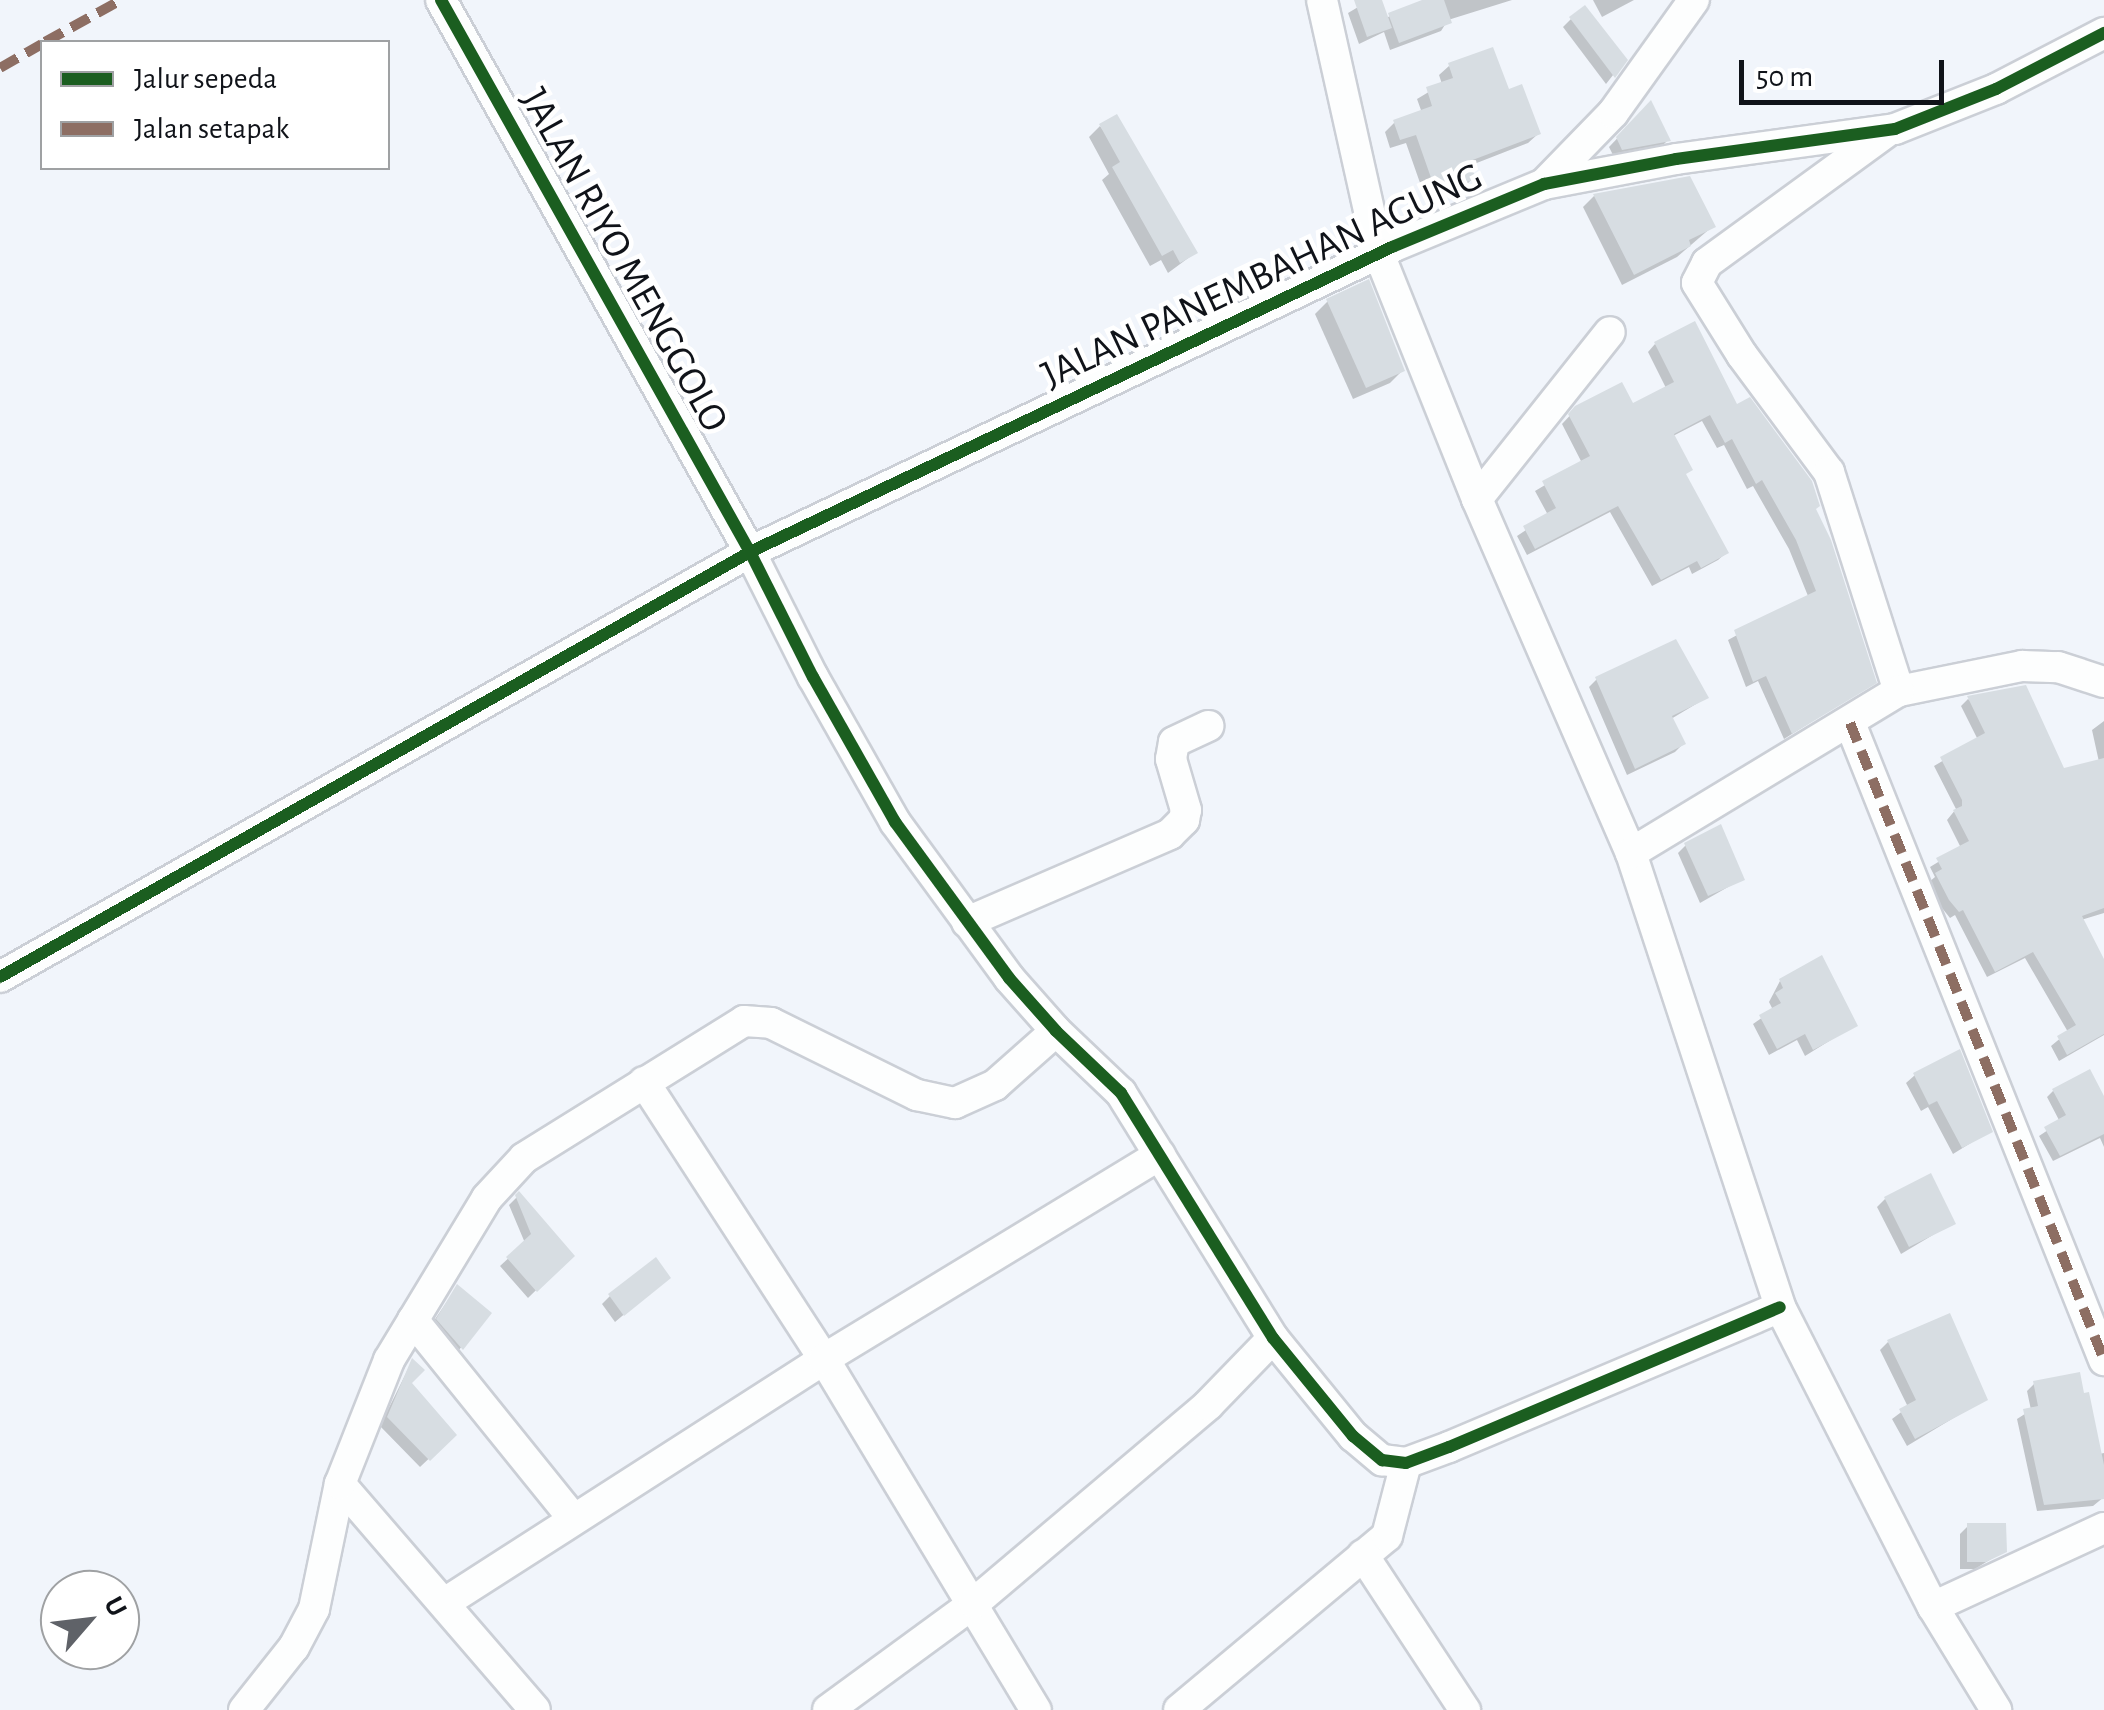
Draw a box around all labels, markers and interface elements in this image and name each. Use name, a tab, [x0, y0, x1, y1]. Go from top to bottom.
legend	[40, 40, 390, 170]
scale bar	[1744, 40, 1949, 102]
text: 50 m	[1756, 62, 1813, 92]
text: Jalur sepeda	[134, 64, 277, 94]
street label: JALAN RIYO MENGGOLO	[510, 80, 738, 440]
text: Jalan setapak	[134, 114, 289, 144]
street label: JALAN PANEMBAHAN AGUNG	[1034, 153, 1490, 399]
north arrow	[40, 1570, 140, 1670]
text: U	[98, 1592, 131, 1621]

